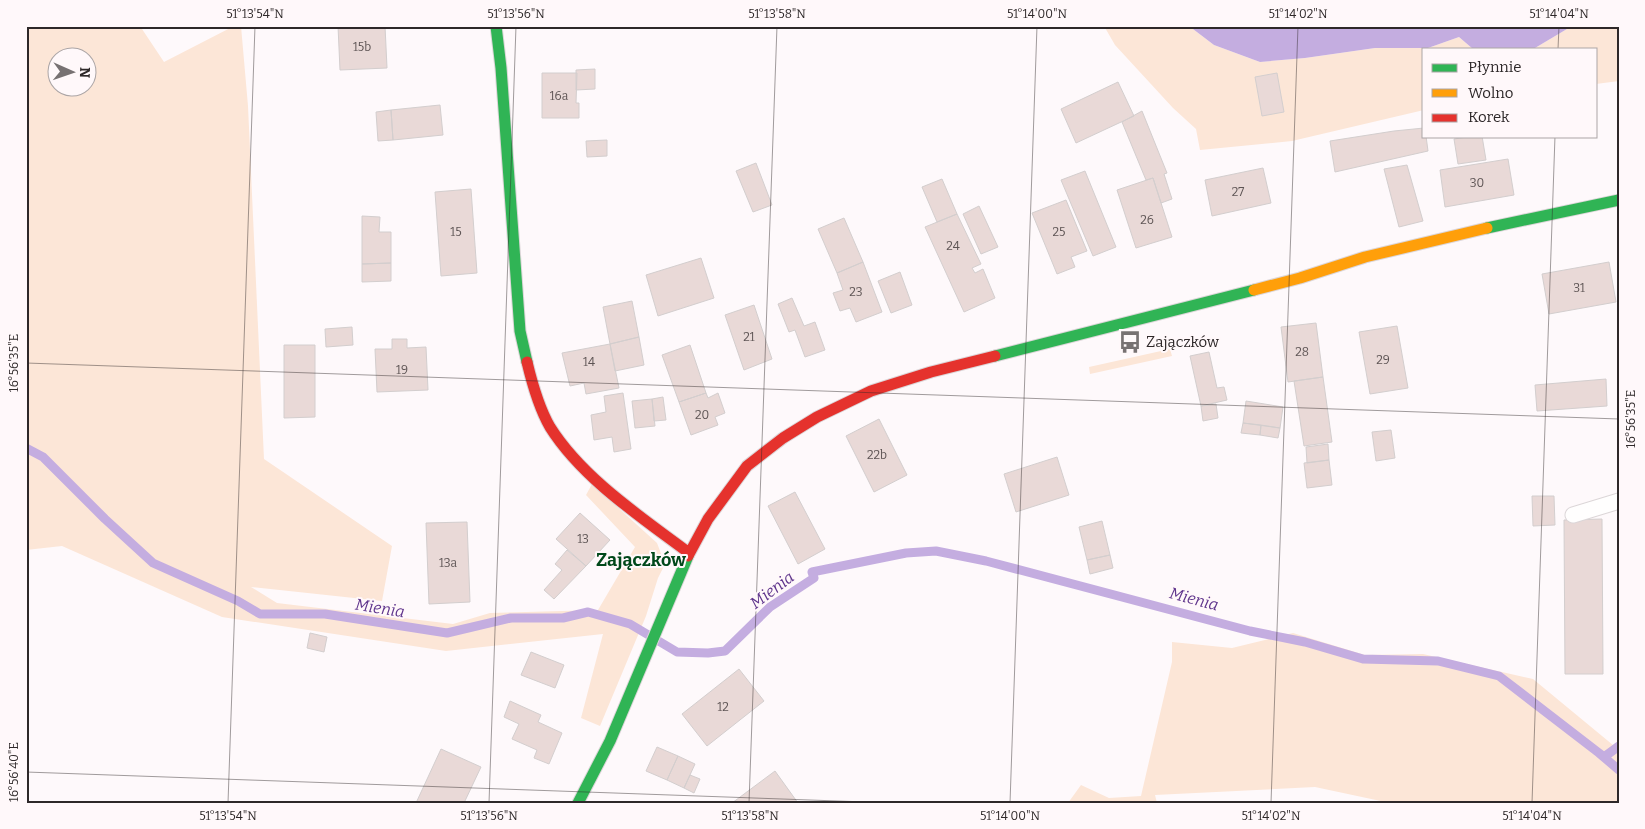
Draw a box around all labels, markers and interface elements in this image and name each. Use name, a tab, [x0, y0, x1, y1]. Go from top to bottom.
text: 51°13'54"N	[226, 7, 284, 21]
text: 51°13'56"N	[487, 7, 545, 21]
text: 51°13'58"N	[748, 7, 806, 21]
text: 51°14'00"N	[1007, 7, 1068, 21]
text: 51°14'02"N	[1269, 7, 1328, 21]
text: 51°14'04"N	[1529, 7, 1589, 21]
house number: 15b	[353, 40, 371, 54]
north arrow	[48, 48, 98, 98]
legend	[1422, 48, 1598, 138]
text: Płynnie	[1468, 58, 1522, 76]
text: N	[76, 67, 93, 78]
text: Wolno	[1468, 84, 1513, 102]
house number: 16a	[550, 89, 569, 103]
text: Korek	[1468, 108, 1510, 126]
house number: 30	[1470, 176, 1484, 190]
house number: 27	[1232, 185, 1244, 199]
house number: 26	[1140, 213, 1154, 227]
house number: 15	[450, 225, 462, 239]
house number: 25	[1053, 225, 1065, 239]
house number: 24	[946, 239, 960, 253]
house number: 31	[1573, 281, 1585, 295]
house number: 23	[849, 285, 863, 299]
bus stop icon: Zajączków	[1117, 329, 1143, 355]
house number: 21	[743, 330, 755, 344]
place label: Zajączków	[1146, 333, 1220, 351]
text: 16°56'35"E	[7, 334, 21, 392]
house number: 28	[1295, 345, 1309, 359]
house number: 29	[1376, 353, 1390, 367]
house number: 14	[583, 355, 595, 369]
house number: 19	[396, 363, 408, 377]
text: 16°56'35"E	[1624, 390, 1638, 448]
house number: 20	[695, 408, 709, 422]
house number: 22b	[867, 448, 887, 462]
house number: 13	[577, 532, 589, 546]
district label: Zajączków	[596, 549, 687, 571]
house number: 13a	[439, 556, 457, 570]
water label: Mienia	[746, 567, 798, 613]
water label: Mienia	[1167, 583, 1221, 615]
water label: Mienia	[354, 595, 406, 621]
house number: 12	[717, 700, 729, 714]
text: 16°56'40"E	[7, 742, 21, 802]
text: 51°13'54"N	[199, 809, 257, 823]
text: 51°13'56"N	[460, 809, 518, 823]
text: 51°13'58"N	[721, 809, 779, 823]
text: 51°14'00"N	[980, 809, 1041, 823]
text: 51°14'02"N	[1242, 809, 1301, 823]
text: 51°14'04"N	[1502, 809, 1562, 823]

